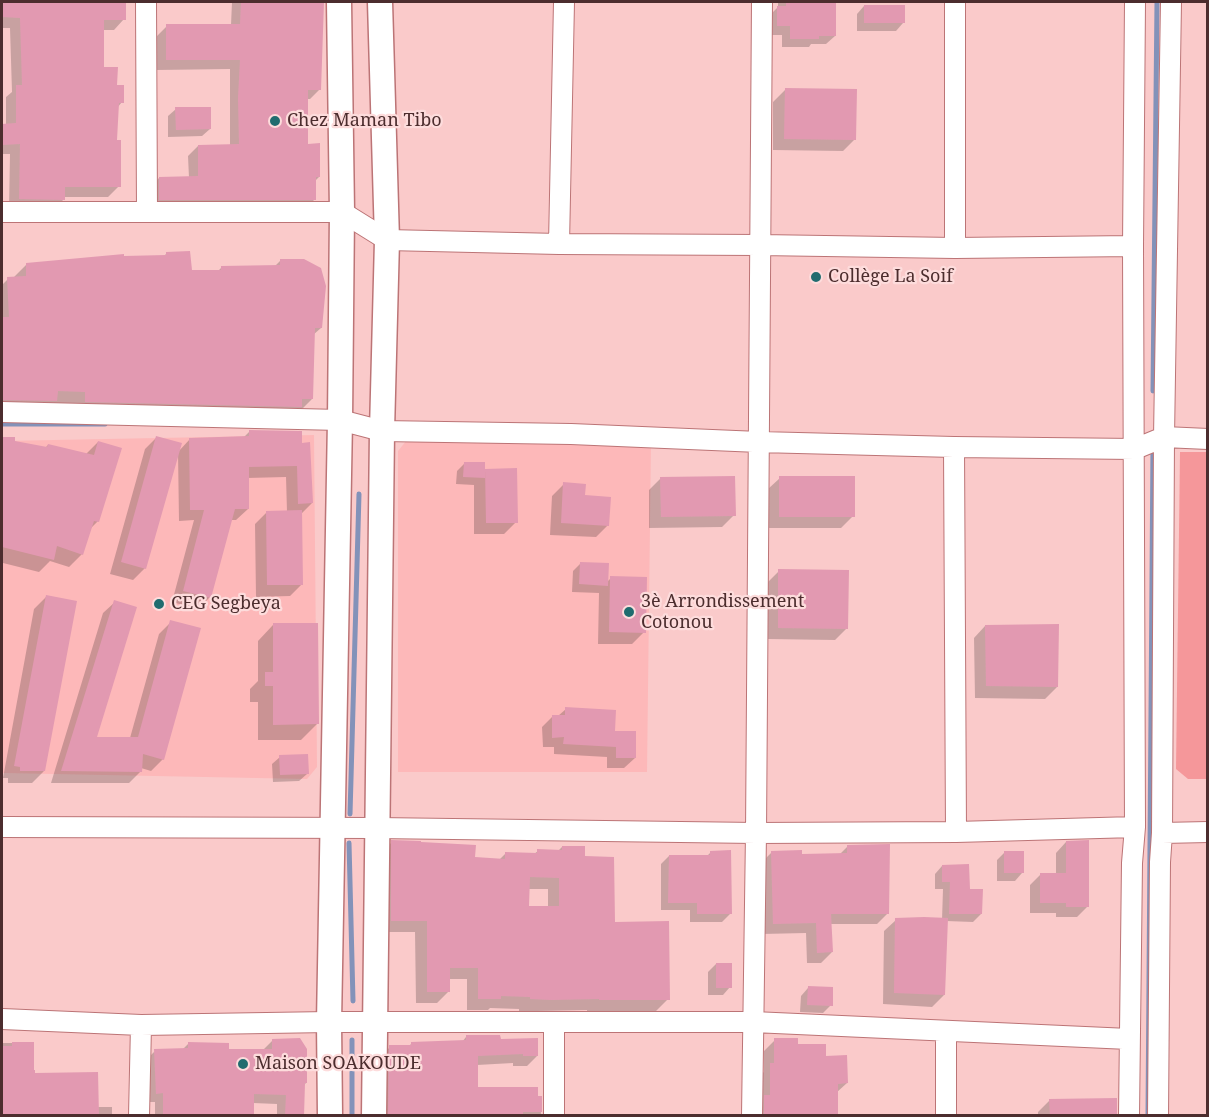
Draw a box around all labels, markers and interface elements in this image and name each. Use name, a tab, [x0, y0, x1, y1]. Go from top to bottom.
place label: Chez Maman Tibo	[287, 110, 442, 132]
marker: Chez Maman Tibo	[268, 114, 282, 128]
place label: Collège La Soif	[828, 266, 953, 288]
marker: Collège La Soif	[809, 270, 823, 284]
place label: 3è Arrondissement Cotonou	[641, 591, 804, 634]
place label: CEG Segbeya	[171, 593, 281, 615]
marker: CEG Segbeya	[152, 597, 166, 611]
marker: 3è Arrondissement Cotonou	[622, 605, 636, 619]
place label: Maison SOAKOUDE	[255, 1053, 421, 1075]
marker: Maison SOAKOUDE	[236, 1057, 250, 1071]

